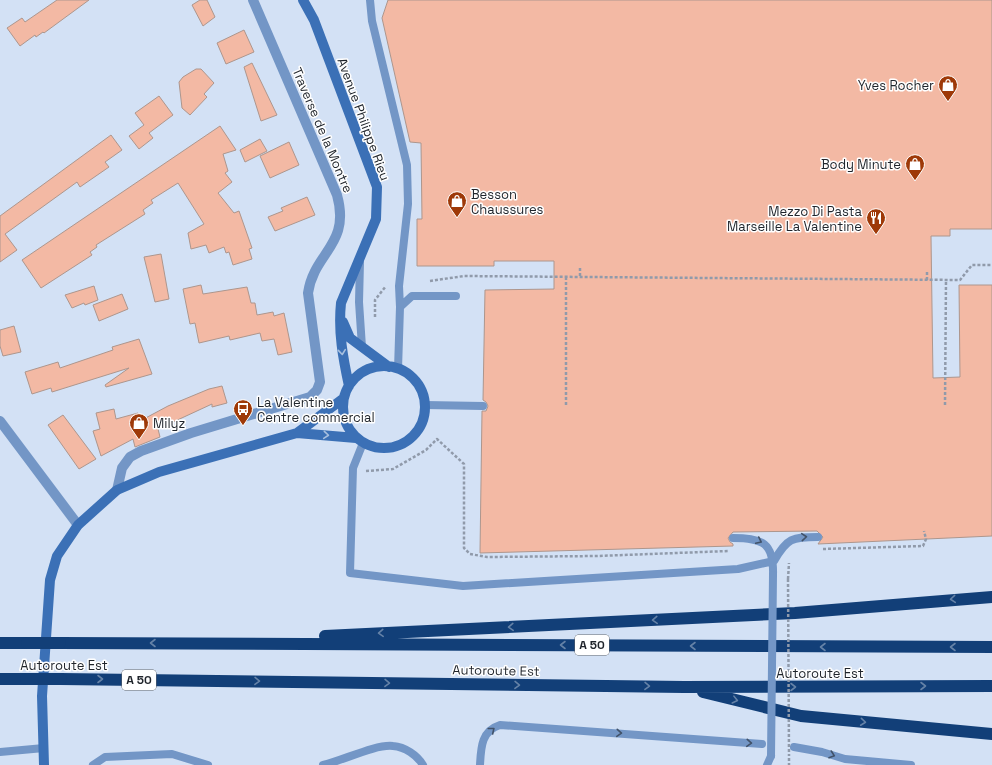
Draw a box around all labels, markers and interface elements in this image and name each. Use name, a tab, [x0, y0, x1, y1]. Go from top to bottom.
street label: Avenue Philippe Rieu	[333, 55, 394, 183]
street label: Traverse de la Montre	[288, 65, 357, 195]
shop icon: Yves Rocher	[937, 74, 959, 102]
place label: Yves Rocher	[858, 77, 934, 94]
shop icon: Body Minute	[904, 153, 926, 181]
place label: Body Minute	[821, 156, 901, 173]
place label: Besson Chaussures	[471, 186, 544, 218]
shop icon: Besson Chaussures	[446, 190, 468, 218]
place label: Mezzo Di Pasta Marseille La Valentine	[727, 203, 863, 235]
restaurant icon: Mezzo Di Pasta Marseille La Valentine	[865, 207, 887, 235]
one-way arrow	[338, 349, 347, 355]
place label: La Valentine Centre commercial	[257, 394, 375, 426]
bus stop icon: La Valentine Centre commercial	[232, 398, 254, 426]
shop icon: Milyz	[128, 412, 150, 440]
place label: Milyz	[153, 415, 186, 432]
one-way arrow	[323, 430, 329, 439]
one-way arrow	[801, 533, 807, 542]
one-way arrow	[755, 536, 762, 544]
one-way arrow	[950, 595, 956, 604]
one-way arrow	[652, 615, 658, 624]
one-way arrow	[508, 622, 514, 631]
one-way arrow	[378, 629, 384, 638]
road number: A 50	[575, 635, 609, 655]
one-way arrow	[150, 639, 156, 647]
one-way arrow	[560, 641, 566, 649]
one-way arrow	[690, 642, 696, 650]
one-way arrow	[820, 643, 826, 651]
one-way arrow	[950, 643, 956, 651]
street label: Autoroute Est	[20, 657, 108, 674]
street label: Autoroute Est	[452, 661, 540, 680]
street label: Autoroute Est	[776, 665, 864, 682]
road number: A 50	[122, 670, 156, 690]
one-way arrow	[97, 675, 103, 683]
one-way arrow	[254, 677, 260, 685]
one-way arrow	[384, 678, 390, 687]
one-way arrow	[514, 680, 520, 689]
one-way arrow	[644, 682, 650, 691]
one-way arrow	[920, 682, 926, 690]
one-way arrow	[790, 683, 796, 691]
one-way arrow	[732, 695, 739, 703]
one-way arrow	[860, 717, 866, 726]
one-way arrow	[487, 728, 494, 735]
one-way arrow	[616, 729, 622, 738]
one-way arrow	[746, 739, 752, 748]
one-way arrow	[828, 750, 835, 759]

